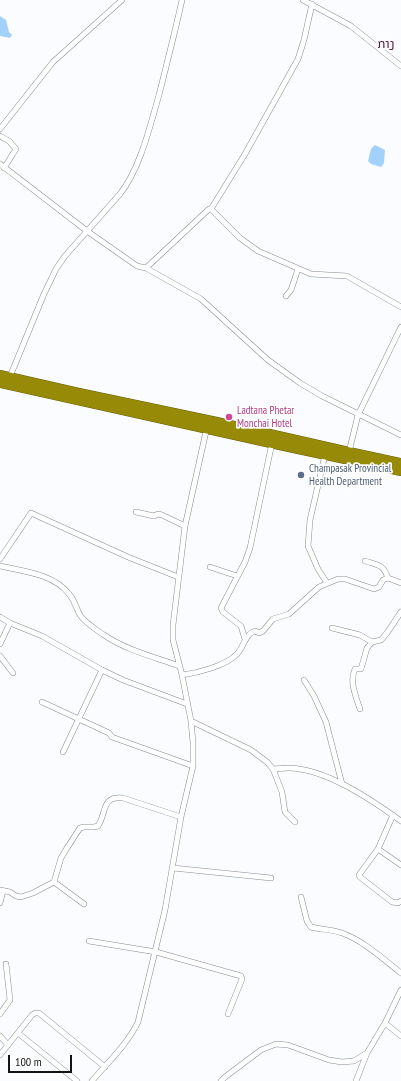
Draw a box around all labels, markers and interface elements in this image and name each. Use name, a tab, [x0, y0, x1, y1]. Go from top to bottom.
district label: ກາງ	[378, 36, 394, 52]
place label: Ladtana Phetar Monchai Hotel	[237, 404, 294, 430]
marker: Ladtana Phetar Monchai Hotel	[224, 412, 234, 422]
place label: Champasak Provincial Health Department	[309, 462, 391, 488]
marker: Champasak Provincial Health Department	[296, 470, 306, 480]
scale bar	[10, 1047, 74, 1073]
text: 100 m	[15, 1054, 42, 1069]

